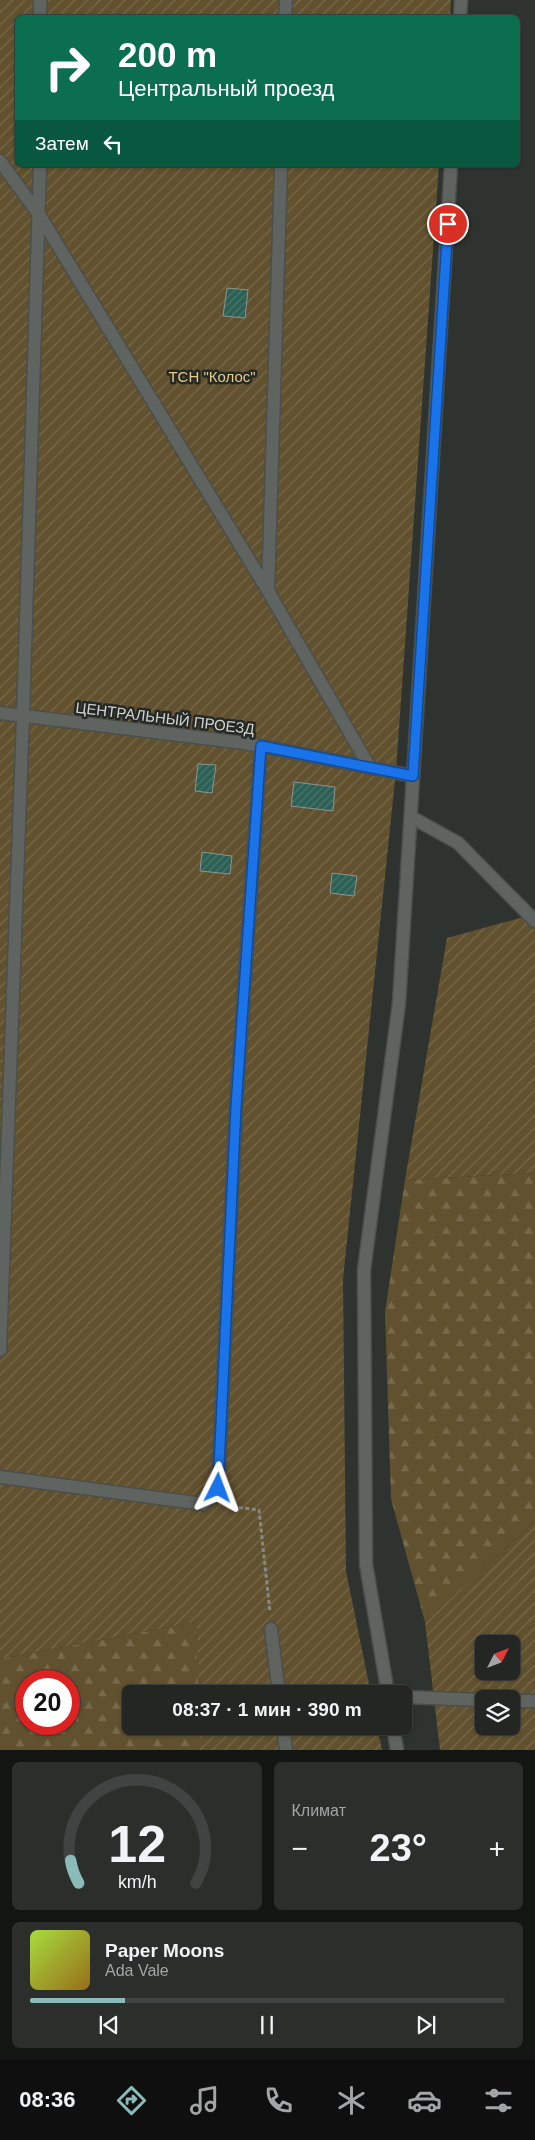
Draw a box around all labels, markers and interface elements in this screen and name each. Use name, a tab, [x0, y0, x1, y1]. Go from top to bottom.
icon: right	[35, 35, 100, 100]
text: 200 m	[118, 35, 217, 74]
text: Центральный проезд	[118, 76, 334, 101]
icon: left	[99, 130, 127, 158]
text: Затем	[35, 133, 89, 154]
pin	[427, 203, 469, 245]
icon: arrive	[434, 210, 462, 238]
park label: ТСН "Колос"	[168, 368, 256, 385]
street label: ЦЕНТРАЛЬНЫЙ ПРОЕЗД	[75, 699, 255, 737]
position arrow	[191, 1461, 243, 1513]
north arrow	[475, 1635, 520, 1680]
map controls	[475, 1635, 520, 1735]
speed limit sign: 20	[15, 1670, 80, 1735]
button: layers	[475, 1690, 520, 1735]
text: 08:37 · 1 мин · 390 m	[172, 1699, 362, 1720]
text: Климат	[292, 1802, 346, 1819]
text: 12	[108, 1815, 166, 1873]
text: 23°	[370, 1827, 427, 1869]
text: −	[292, 1833, 308, 1864]
text: +	[489, 1833, 505, 1864]
text: km/h	[117, 1872, 156, 1892]
text: Paper Moons	[105, 1940, 224, 1961]
text: Ada Vale	[105, 1962, 169, 1979]
icon: previous	[95, 2011, 123, 2039]
icon: pause	[253, 2011, 281, 2039]
icon: next	[412, 2011, 440, 2039]
icon: directions	[114, 2083, 149, 2118]
icon: music	[187, 2083, 222, 2118]
icon: phone	[261, 2083, 296, 2118]
icon: climate	[334, 2083, 369, 2118]
icon: car	[407, 2083, 442, 2118]
icon: filters	[481, 2083, 516, 2118]
text: 08:36	[19, 2087, 75, 2112]

